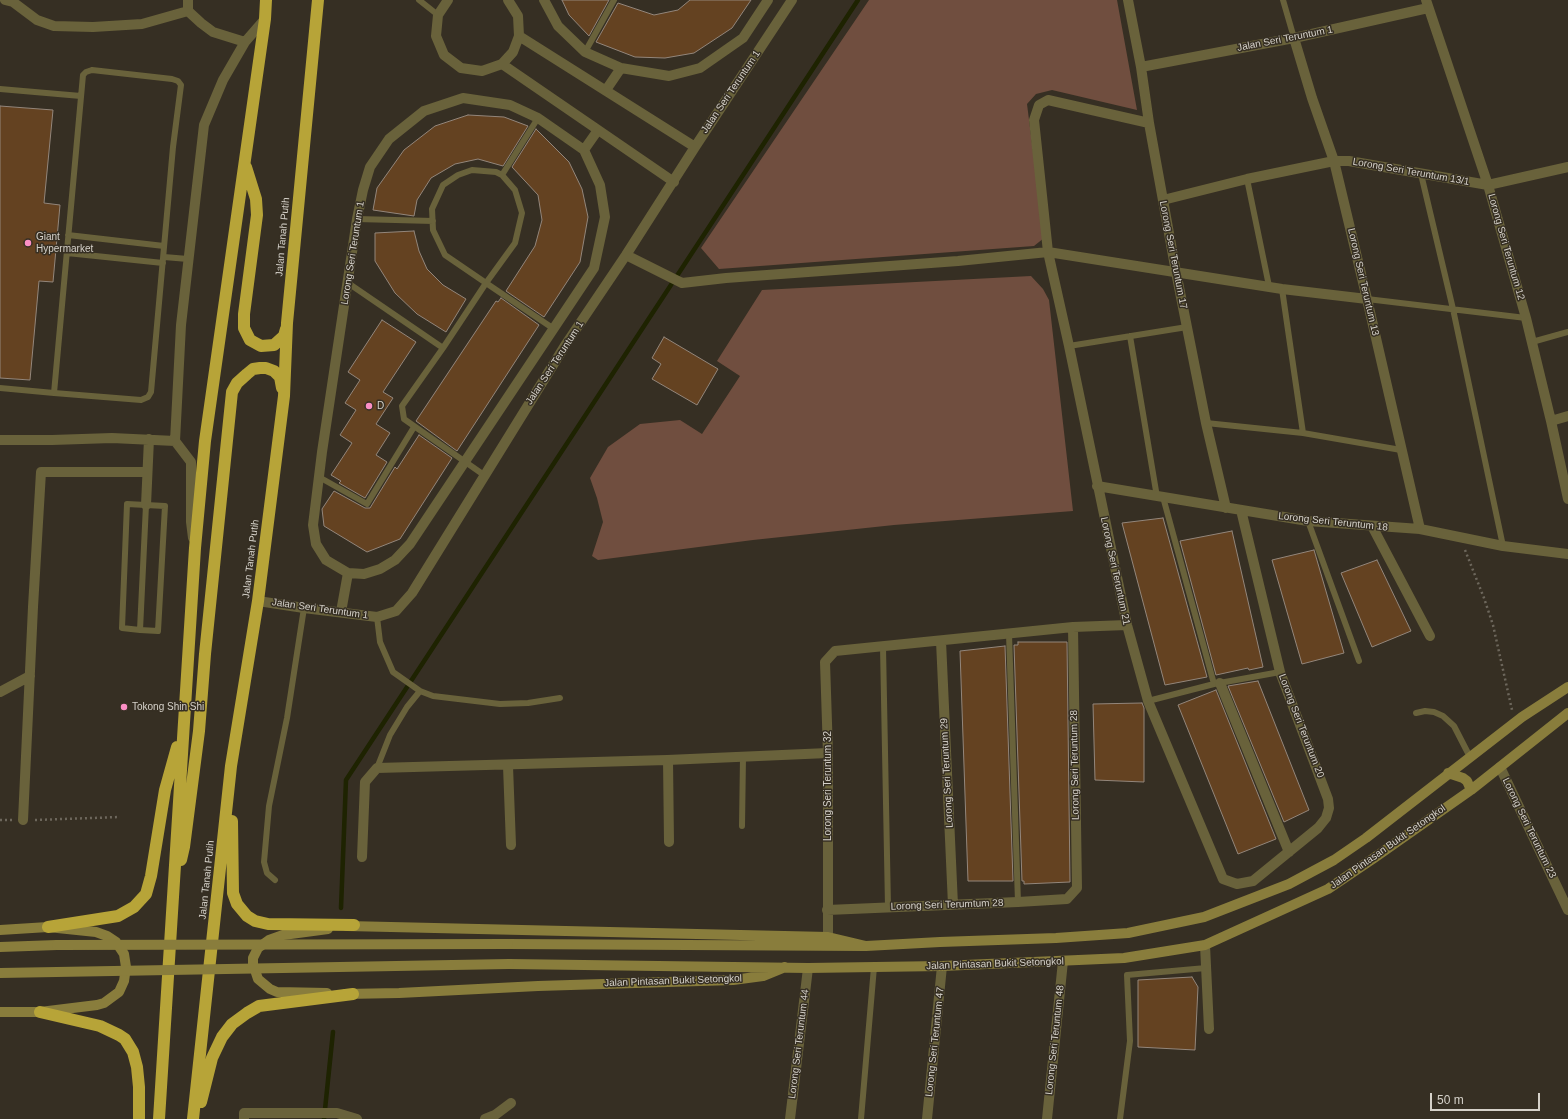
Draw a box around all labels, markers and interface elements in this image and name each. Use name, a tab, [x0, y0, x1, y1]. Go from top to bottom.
street label: Jalan Seri Teruntum 1	[1236, 24, 1334, 54]
street label: Jalan Seri Teruntum 1	[699, 48, 763, 136]
street label: Lorong Seri Teruntum 13/1	[1352, 156, 1470, 188]
street label: Lorong Seri Teruntum 12	[1485, 192, 1527, 302]
street label: Jalan Tanah Putih	[274, 197, 292, 277]
street label: Lorong Seri Teruntum 1	[339, 200, 367, 306]
street label: Lorong Seri Teruntum 17	[1157, 200, 1189, 310]
street label: Lorong Seri Teruntum 13	[1345, 227, 1381, 337]
place label: Giant Hypermarket	[36, 231, 93, 254]
marker: Giant Hypermarket	[23, 238, 33, 248]
street label: Jalan Seri Teruntum 1	[523, 319, 587, 407]
place label: D	[377, 400, 384, 412]
marker: D	[364, 401, 374, 411]
street label: Lorong Seri Teruntum 18	[1278, 510, 1388, 534]
street label: Lorong Seri Teruntum 21	[1098, 516, 1132, 626]
street label: Jalan Tanah Putih	[240, 519, 262, 599]
street label: Jalan Seri Teruntum 1	[271, 596, 369, 622]
street label: Lorong Seri Teruntum 20	[1276, 672, 1326, 780]
place label: Tokong Shin Shi	[132, 701, 204, 713]
marker: Tokong Shin Shi	[119, 702, 129, 712]
street label: Lorong Seri Teruntum 28	[1068, 710, 1082, 820]
street label: Lorong Seri Teruntum 29	[938, 718, 956, 828]
street label: Lorong Seri Teruntum 32	[822, 731, 834, 841]
street label: Lorong Seri Teruntum 23	[1499, 776, 1559, 880]
street label: Jalan Pintasan Bukit Setongkol	[1328, 803, 1448, 891]
street label: Jalan Tanah Putih	[197, 840, 217, 920]
street label: Lorong Seri Terumtum 28	[890, 897, 1004, 913]
street label: Jalan Pintasan Bukit Setongkol	[926, 956, 1064, 972]
street label: Jalan Pintasan Bukit Setongkol	[604, 973, 742, 989]
street label: Lorong Seri Teruntum 48	[1043, 985, 1067, 1095]
street label: Lorong Seri Teruntum 47	[923, 987, 947, 1097]
street label: Lorong Seri Teruntum 44	[786, 989, 812, 1099]
scale bar	[1432, 1085, 1542, 1111]
text: 50 m	[1437, 1093, 1464, 1107]

